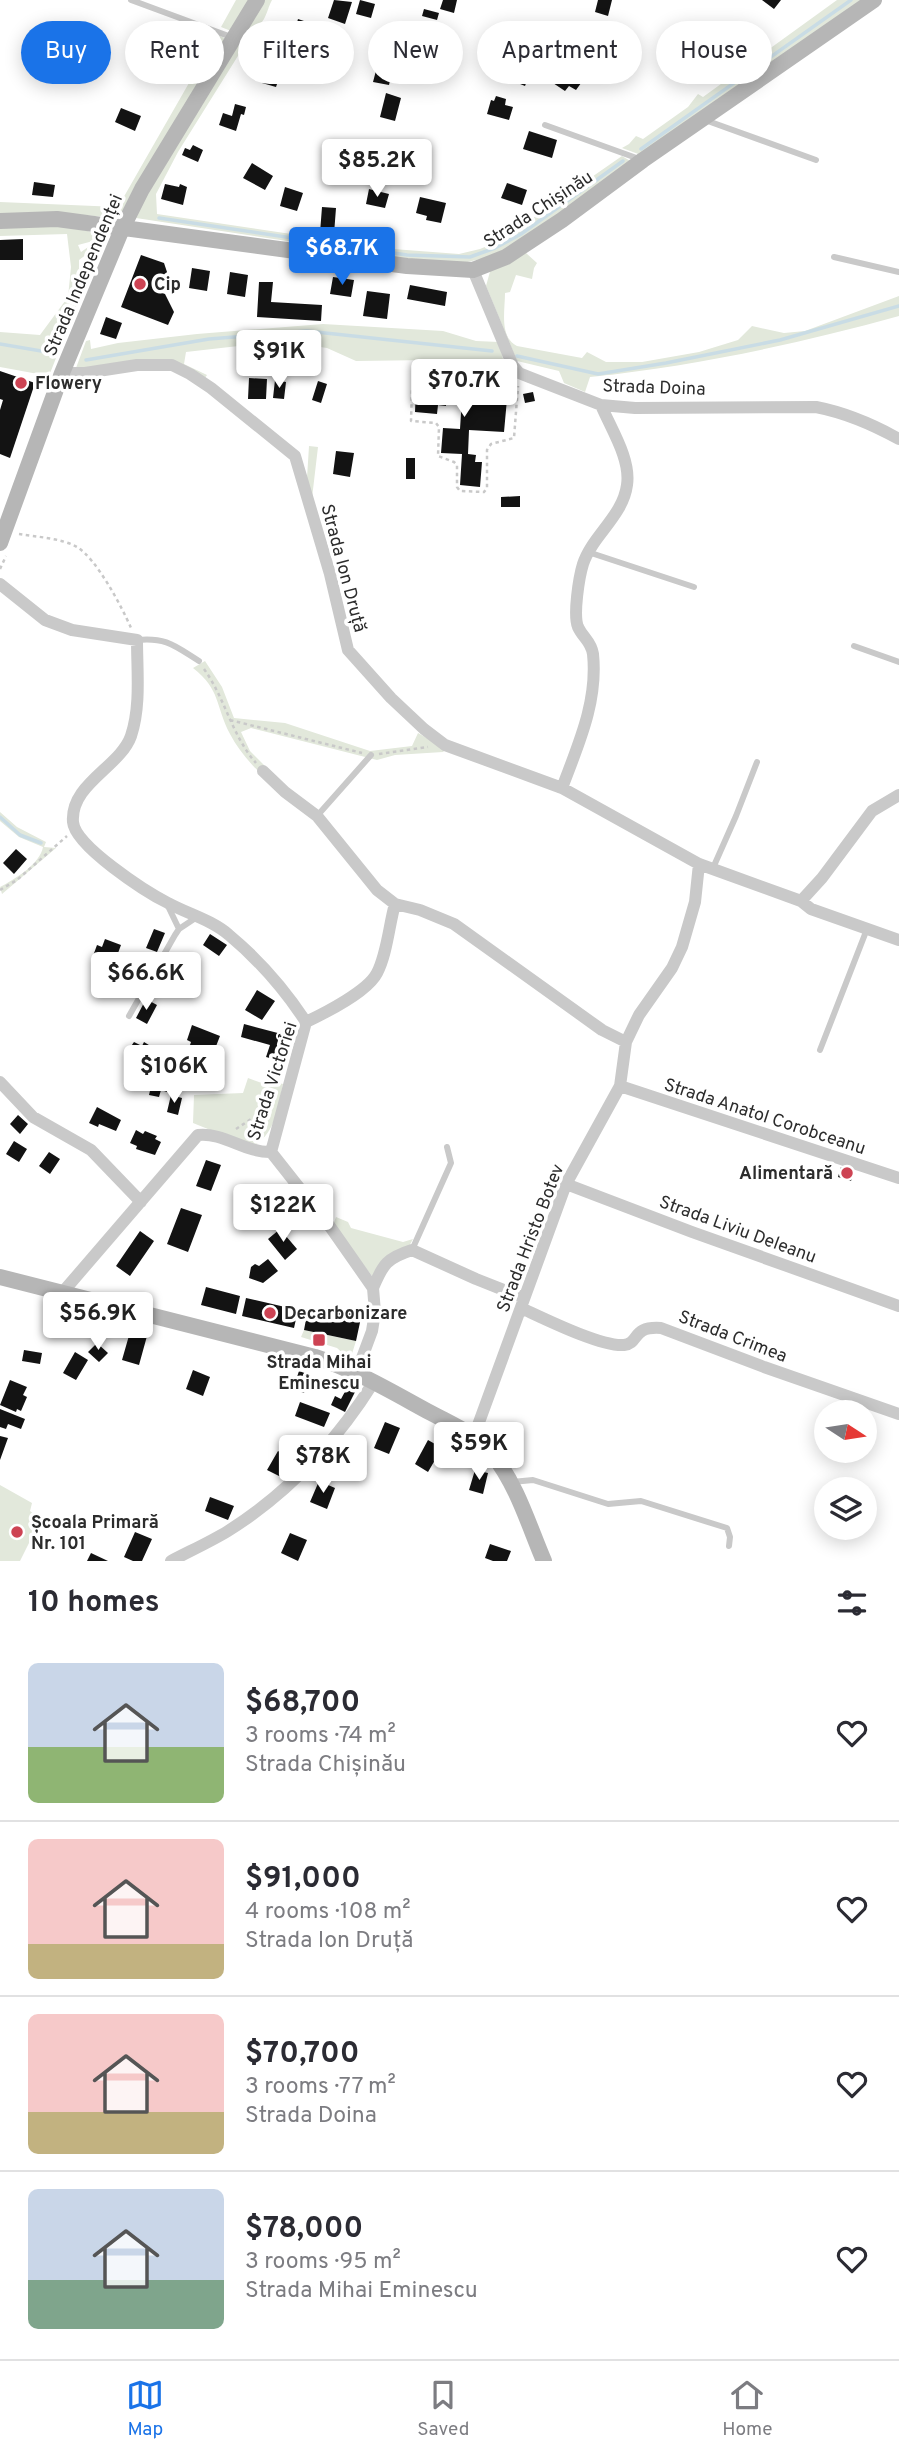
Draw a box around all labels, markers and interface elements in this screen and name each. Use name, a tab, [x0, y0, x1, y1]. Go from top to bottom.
chip: Buy	[21, 21, 111, 84]
chip: Rent	[125, 21, 224, 84]
chip: Filters	[238, 21, 354, 84]
chip: New	[368, 21, 463, 84]
chip: Apartment	[477, 21, 642, 84]
chip: House	[656, 21, 772, 84]
pin: $85.2K	[320, 140, 434, 199]
text: $85.2K	[338, 147, 416, 176]
street label: Strada Chișinău	[480, 166, 598, 254]
street label: Strada Independenței	[40, 191, 129, 360]
pin: $68.7K	[285, 228, 399, 287]
text: $68.7K	[305, 235, 379, 264]
place label: Cip	[154, 274, 181, 297]
marker: Cip	[132, 276, 148, 292]
pin: $91K	[238, 330, 320, 390]
text: $91K	[252, 338, 306, 367]
pin: $70.7K	[407, 360, 521, 419]
text: $70.7K	[427, 367, 501, 396]
place label: Flowery	[35, 373, 102, 396]
marker: Flowery	[13, 375, 29, 391]
street label: Strada Doina	[602, 375, 706, 402]
street label: Strada Ion Druță	[314, 502, 371, 635]
pin: $66.6K	[89, 953, 203, 1012]
text: $66.6K	[107, 960, 185, 989]
street label: Strada Victoriei	[243, 1019, 303, 1144]
pin: $106K	[125, 1046, 223, 1105]
text: $106K	[140, 1053, 208, 1082]
street label: Strada Anatol Corobceanu	[661, 1074, 868, 1161]
street label: Strada Hristo Botev	[493, 1161, 570, 1316]
place label: Alimentară	[739, 1163, 833, 1186]
marker: Alimentară	[839, 1165, 855, 1181]
pin: $122K	[234, 1184, 332, 1244]
street label: Strada Liviu Deleanu	[656, 1191, 819, 1270]
text: $122K	[249, 1192, 317, 1221]
pin: $56.9K	[41, 1292, 155, 1352]
text: $56.9K	[59, 1300, 137, 1329]
place label: Decarbonizare	[284, 1303, 407, 1326]
marker: Decarbonizare	[262, 1305, 278, 1321]
street label: Strada Crimea	[675, 1306, 790, 1369]
marker: Strada Mihai Eminescu	[311, 1332, 327, 1348]
place label: Strada Mihai Eminescu	[267, 1352, 372, 1396]
north arrow	[814, 1400, 877, 1463]
map controls	[814, 1400, 877, 1540]
pin: $59K	[438, 1422, 520, 1482]
text: $59K	[450, 1430, 508, 1459]
pin: $78K	[282, 1436, 364, 1495]
text: $78K	[295, 1443, 351, 1472]
button: layers	[814, 1477, 877, 1540]
place label: Școala Primară Nr. 101	[31, 1512, 159, 1556]
marker: Școala Primară Nr. 101	[9, 1524, 25, 1540]
icon: filters	[833, 1584, 871, 1622]
text: 10 homes	[28, 1585, 159, 1622]
text: $68,700	[245, 1685, 360, 1722]
icon: home	[84, 1691, 168, 1775]
icon: heart	[833, 1714, 871, 1752]
text: 3 rooms · 74 m²	[245, 1722, 396, 1751]
text: Strada Chișinău	[245, 1751, 406, 1780]
text: $91,000	[245, 1861, 361, 1898]
icon: home	[84, 1867, 168, 1951]
icon: heart	[833, 1890, 871, 1928]
text: 4 rooms · 108 m²	[245, 1898, 411, 1927]
text: Strada Ion Druță	[245, 1927, 413, 1956]
text: $70,700	[245, 2036, 360, 2073]
icon: home	[84, 2042, 168, 2126]
icon: heart	[833, 2065, 871, 2103]
text: 3 rooms · 77 m²	[245, 2073, 396, 2102]
text: Strada Doina	[245, 2102, 377, 2131]
text: $78,000	[245, 2211, 363, 2248]
icon: home	[84, 2217, 168, 2301]
icon: heart	[833, 2240, 871, 2278]
text: 3 rooms · 95 m²	[245, 2248, 401, 2277]
text: Strada Mihai Eminescu	[245, 2277, 478, 2306]
tab: Map	[126, 2376, 164, 2442]
tab: Saved	[417, 2376, 469, 2442]
tab: Home	[722, 2376, 773, 2442]

